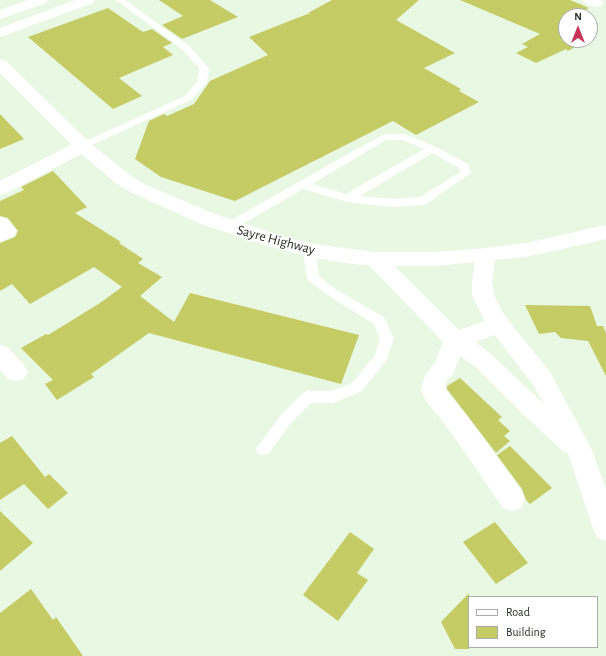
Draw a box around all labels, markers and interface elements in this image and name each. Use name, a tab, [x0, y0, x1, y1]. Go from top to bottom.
north arrow	[558, 8, 598, 48]
text: N	[574, 11, 582, 22]
street label: Sayre Highway	[235, 222, 317, 258]
legend	[468, 596, 598, 648]
text: Road	[506, 606, 530, 618]
text: Building	[506, 626, 546, 638]

